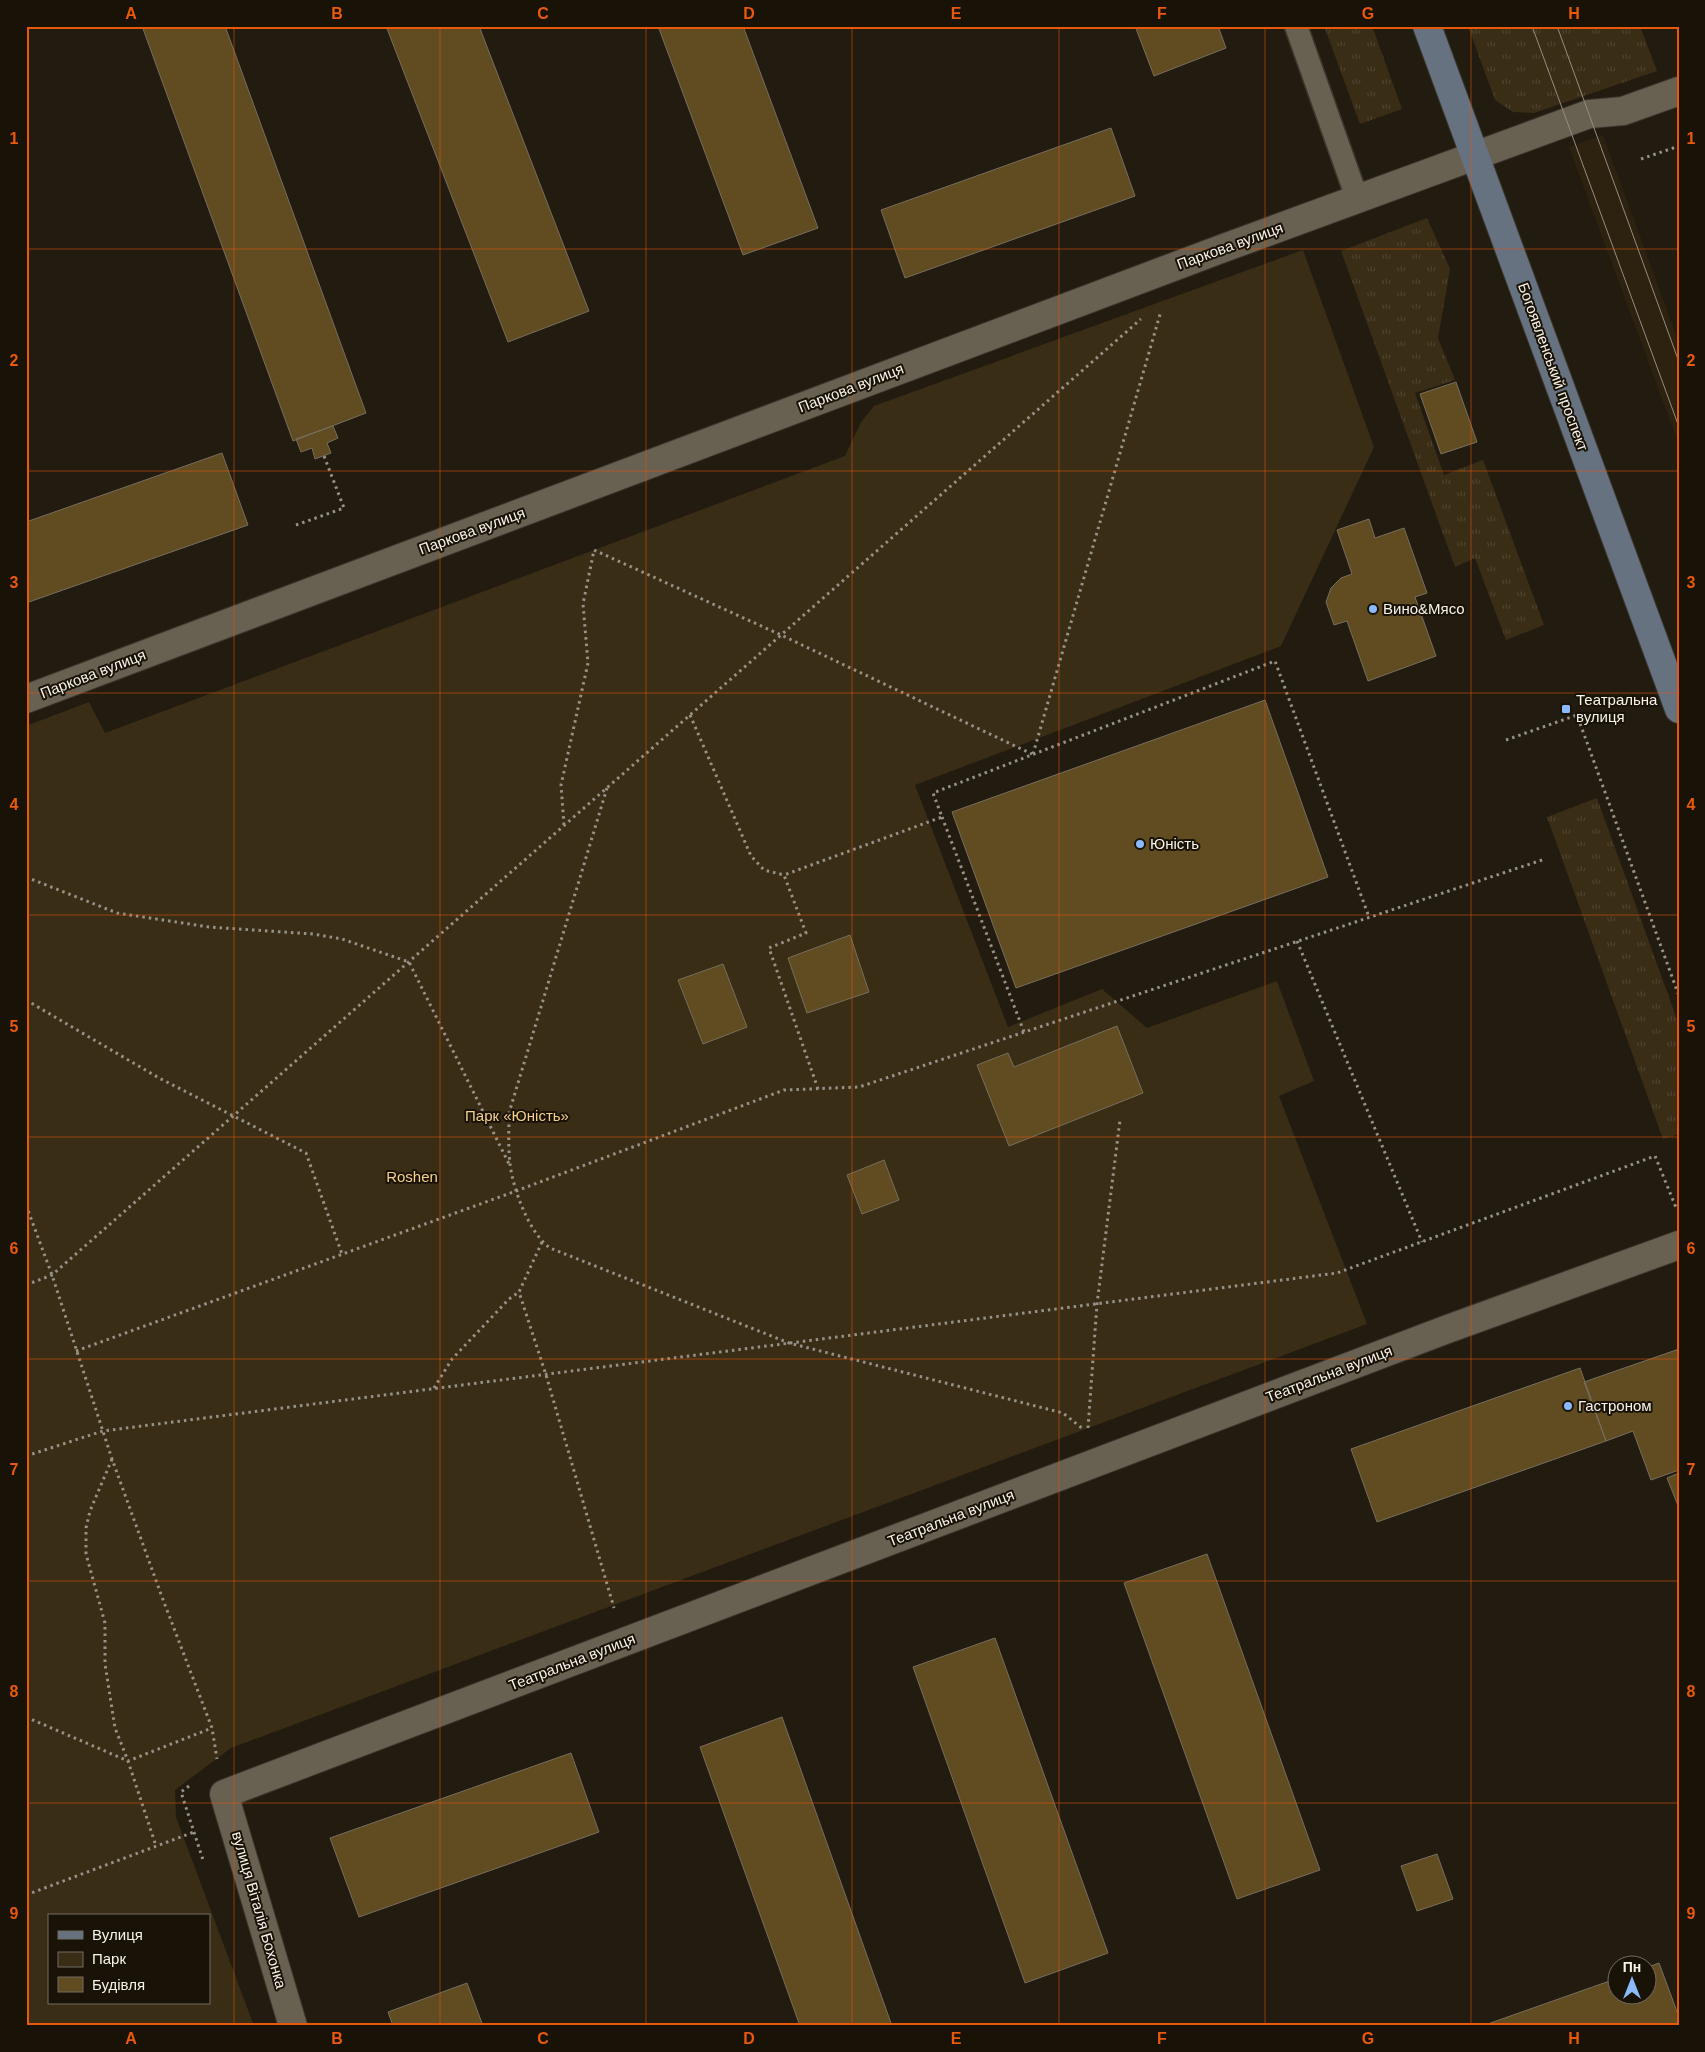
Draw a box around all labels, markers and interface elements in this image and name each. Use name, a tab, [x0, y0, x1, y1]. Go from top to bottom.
text: A	[125, 5, 137, 22]
text: B	[331, 5, 343, 22]
text: C	[537, 5, 549, 22]
text: D	[743, 5, 755, 22]
text: E	[951, 5, 962, 22]
text: F	[1157, 5, 1167, 22]
text: G	[1362, 5, 1374, 22]
text: H	[1568, 5, 1580, 22]
text: 1	[10, 130, 19, 147]
text: 1	[1687, 130, 1696, 147]
street label: Паркова вулиця	[1175, 218, 1285, 273]
street label: Богоявленський проспект	[1515, 280, 1592, 453]
text: 2	[10, 352, 19, 369]
text: 2	[1687, 352, 1696, 369]
street label: Паркова вулиця	[796, 360, 906, 415]
street label: Паркова вулиця	[417, 503, 527, 558]
text: 3	[10, 574, 19, 591]
text: 3	[1687, 574, 1696, 591]
place label: Вино&Мясо	[1383, 600, 1465, 617]
marker: Вино&Мясо	[1367, 603, 1379, 615]
street label: Паркова вулиця	[38, 646, 148, 701]
place label: Театральна вулиця	[1576, 691, 1658, 725]
marker: Театральна вулиця	[1560, 703, 1572, 715]
text: 4	[10, 796, 19, 813]
text: 4	[1687, 796, 1696, 813]
place label: Юність	[1150, 835, 1199, 852]
marker: Юність	[1134, 838, 1146, 850]
text: 5	[10, 1018, 19, 1035]
text: 5	[1687, 1018, 1696, 1035]
park label: Парк «Юність»	[465, 1107, 569, 1124]
park label: Roshen	[386, 1168, 438, 1185]
text: 6	[10, 1240, 19, 1257]
text: 6	[1687, 1240, 1696, 1257]
street label: Театральна вулиця	[1263, 1342, 1395, 1406]
place label: Гастроном	[1578, 1397, 1652, 1414]
marker: Гастроном	[1562, 1400, 1574, 1412]
text: 7	[10, 1461, 19, 1478]
text: 7	[1687, 1461, 1696, 1478]
street label: Театральна вулиця	[885, 1486, 1017, 1550]
street label: Театральна вулиця	[506, 1630, 638, 1694]
text: 8	[10, 1683, 19, 1700]
text: 8	[1687, 1683, 1696, 1700]
street label: вулиця Віталія Бохонка	[229, 1829, 290, 1991]
text: 9	[10, 1905, 19, 1922]
text: 9	[1687, 1905, 1696, 1922]
legend	[48, 1914, 210, 2004]
text: Вулиця	[92, 1926, 143, 1943]
text: Парк	[92, 1950, 126, 1967]
north arrow	[1608, 1954, 1658, 2004]
text: Пн	[1623, 1959, 1641, 1975]
text: Будівля	[92, 1976, 145, 1993]
text: A	[125, 2030, 137, 2047]
text: B	[331, 2030, 343, 2047]
text: C	[537, 2030, 549, 2047]
text: D	[743, 2030, 755, 2047]
text: E	[951, 2030, 962, 2047]
text: F	[1157, 2030, 1167, 2047]
text: G	[1362, 2030, 1374, 2047]
text: H	[1568, 2030, 1580, 2047]

